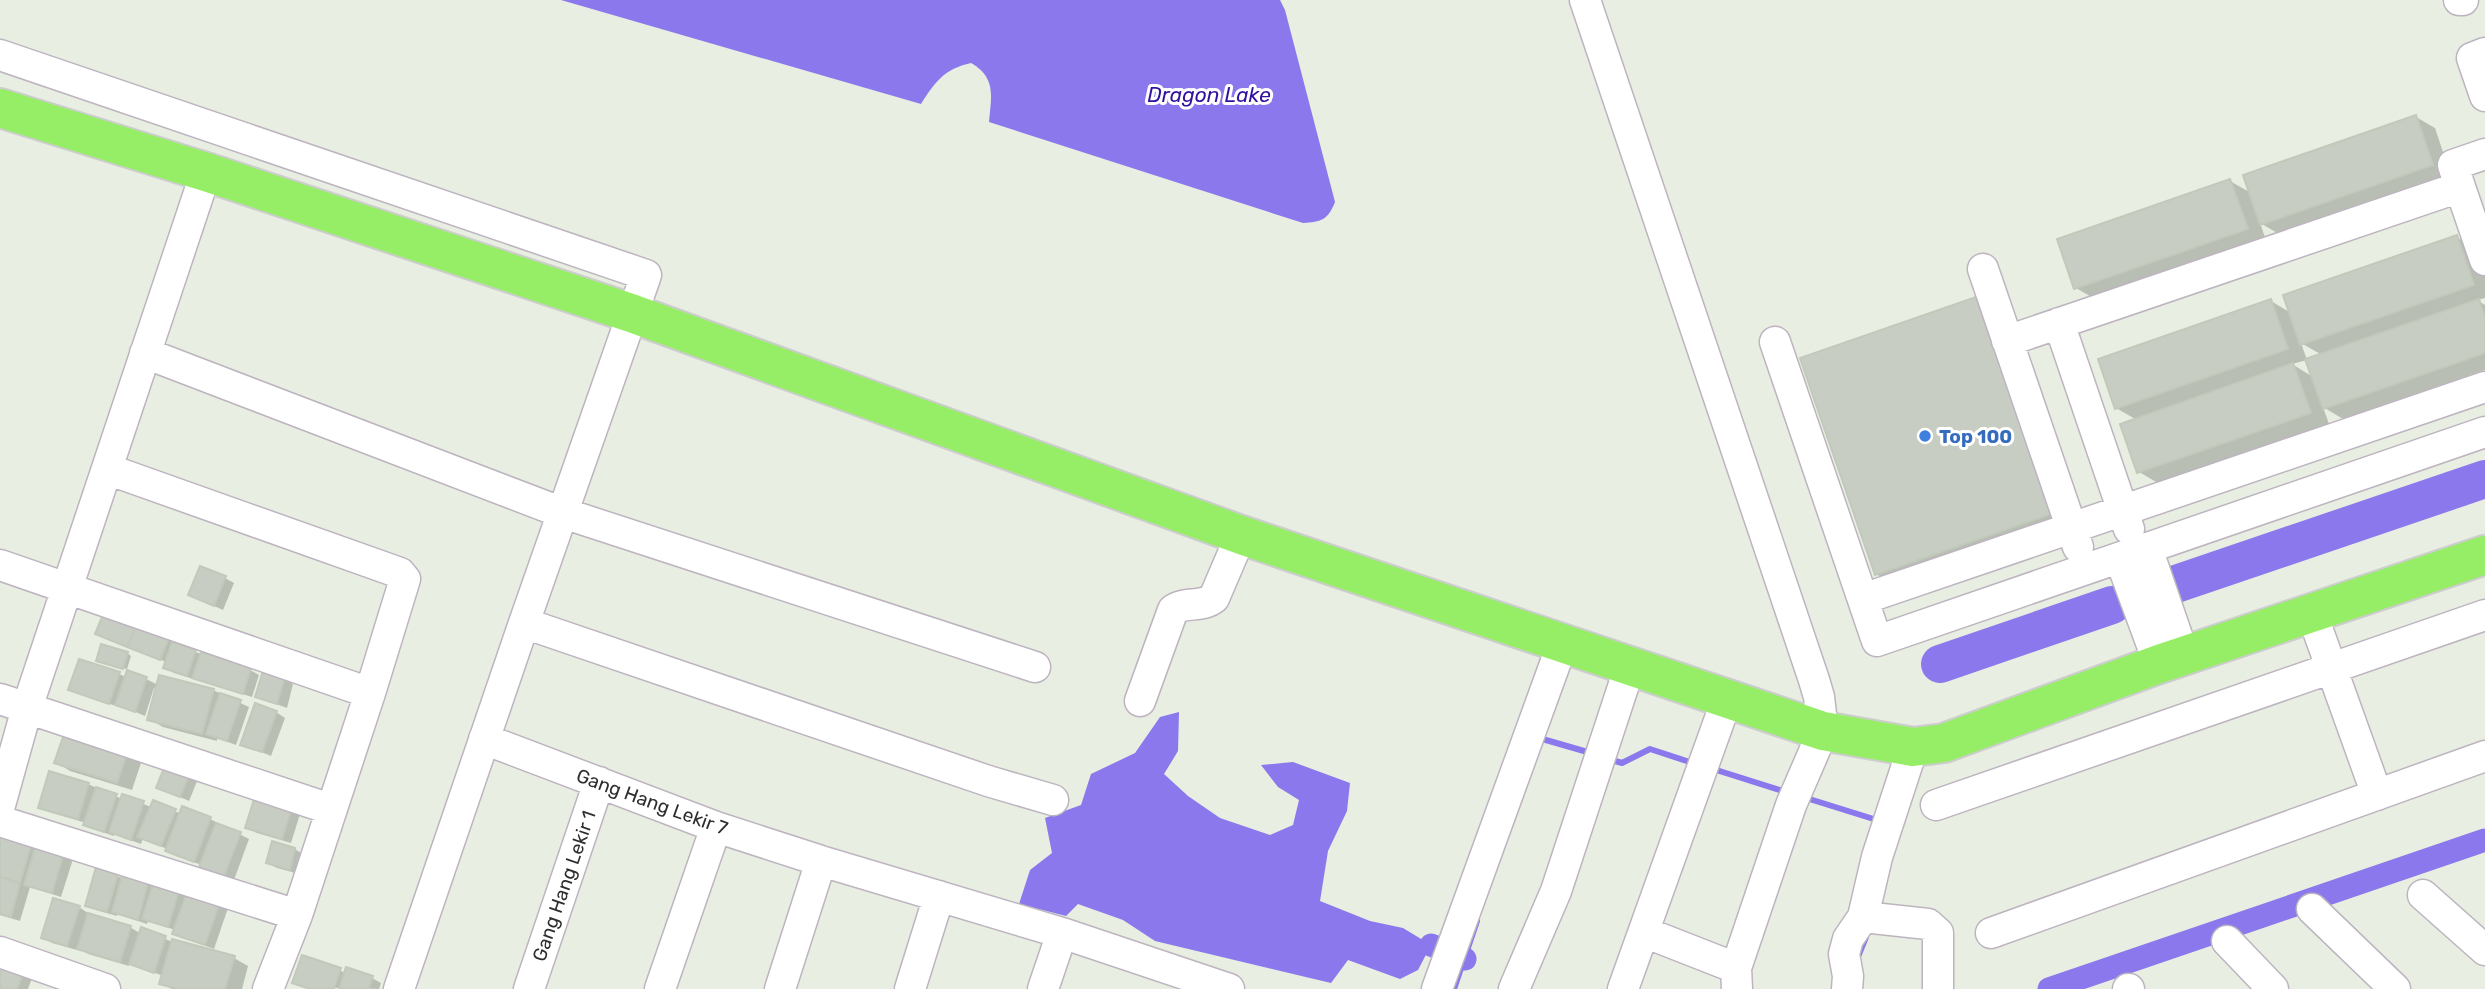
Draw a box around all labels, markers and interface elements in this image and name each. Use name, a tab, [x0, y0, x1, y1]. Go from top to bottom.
water label: Dragon Lake	[1147, 82, 1271, 107]
place label: Top 100	[1939, 425, 2012, 448]
marker: Top 100	[1917, 428, 1933, 444]
street label: Gang Hang Lekir 7	[573, 764, 731, 840]
street label: Gang Hang Lekir 1	[527, 808, 601, 964]

